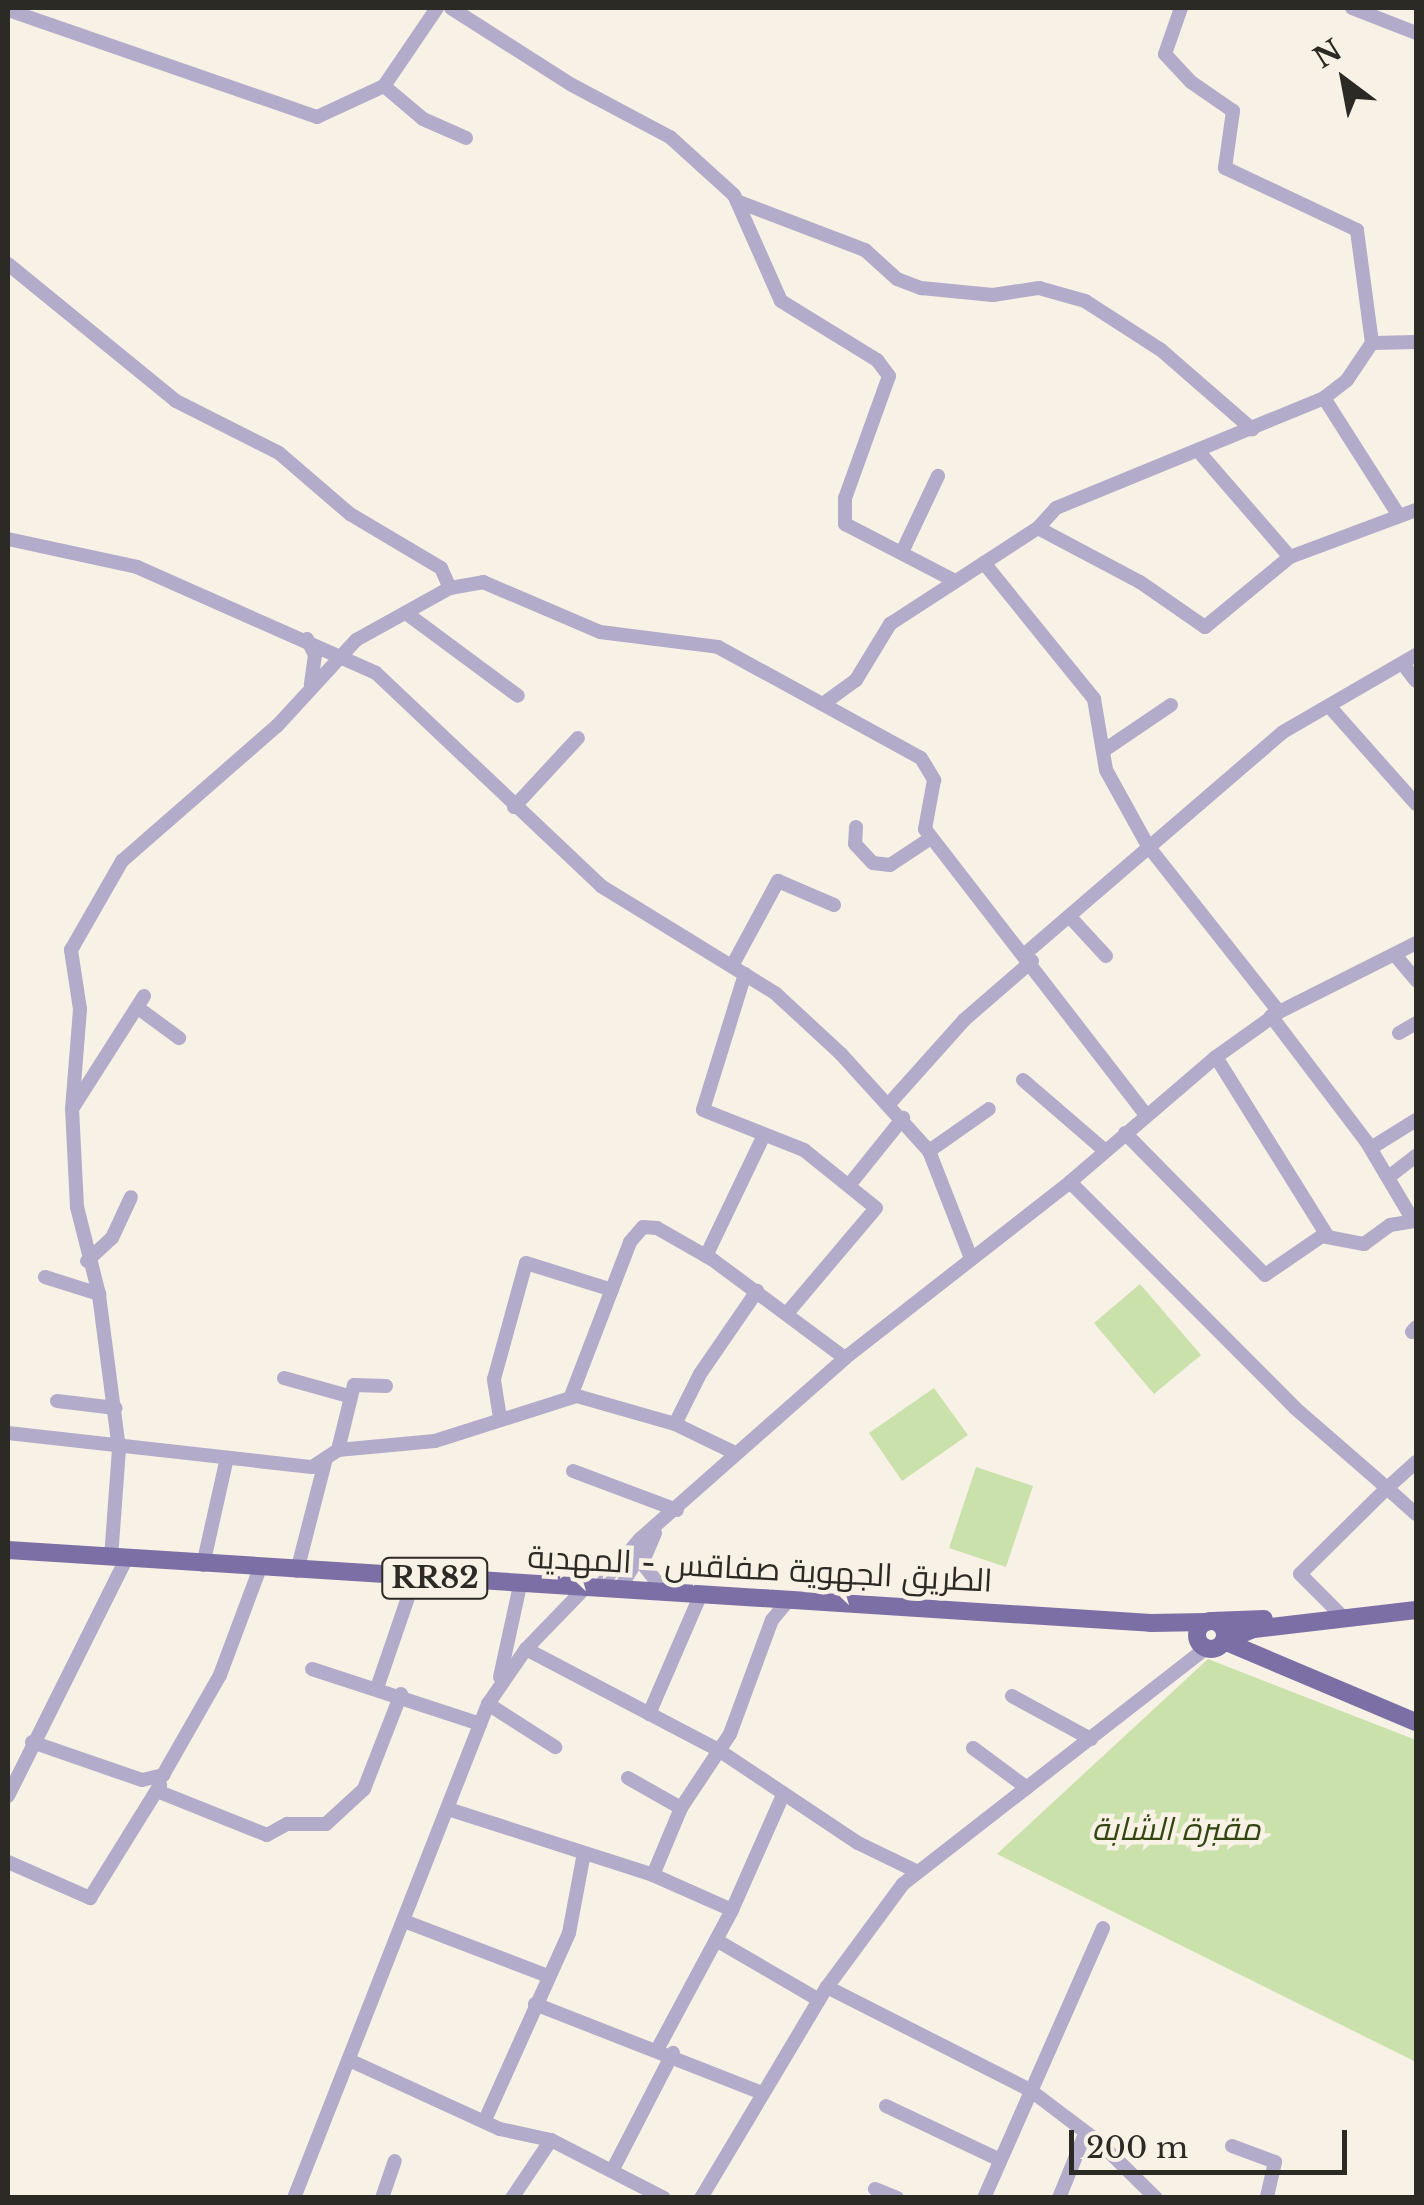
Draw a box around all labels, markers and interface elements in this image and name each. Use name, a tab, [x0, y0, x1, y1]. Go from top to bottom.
north arrow	[1294, 30, 1394, 130]
text: N	[1307, 32, 1348, 76]
street label: الطريق الجهوية صفاقس - المهدية	[527, 1538, 993, 1600]
road number: RR82	[380, 1553, 490, 1603]
park label: مقبرة الشابة	[1092, 1810, 1260, 1848]
scale bar	[1074, 2110, 1352, 2172]
text: 200 m	[1086, 2129, 1188, 2166]

